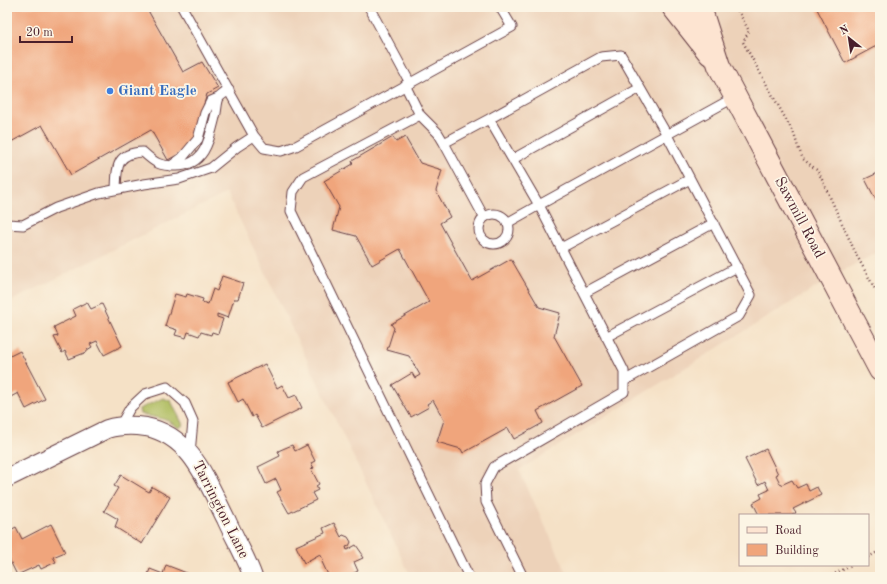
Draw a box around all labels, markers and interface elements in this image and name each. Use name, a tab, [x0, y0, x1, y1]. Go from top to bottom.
scale bar	[20, 18, 72, 44]
north arrow	[829, 18, 869, 58]
text: N	[838, 23, 852, 38]
text: 20 m	[26, 27, 53, 39]
place label: Giant Eagle	[118, 84, 197, 99]
marker: Giant Eagle	[105, 86, 115, 96]
street label: Sawmill Road	[771, 175, 827, 261]
street label: Tarrington Lane	[189, 459, 251, 561]
legend	[739, 514, 869, 566]
text: Road	[775, 525, 802, 537]
text: Building	[775, 545, 819, 557]

